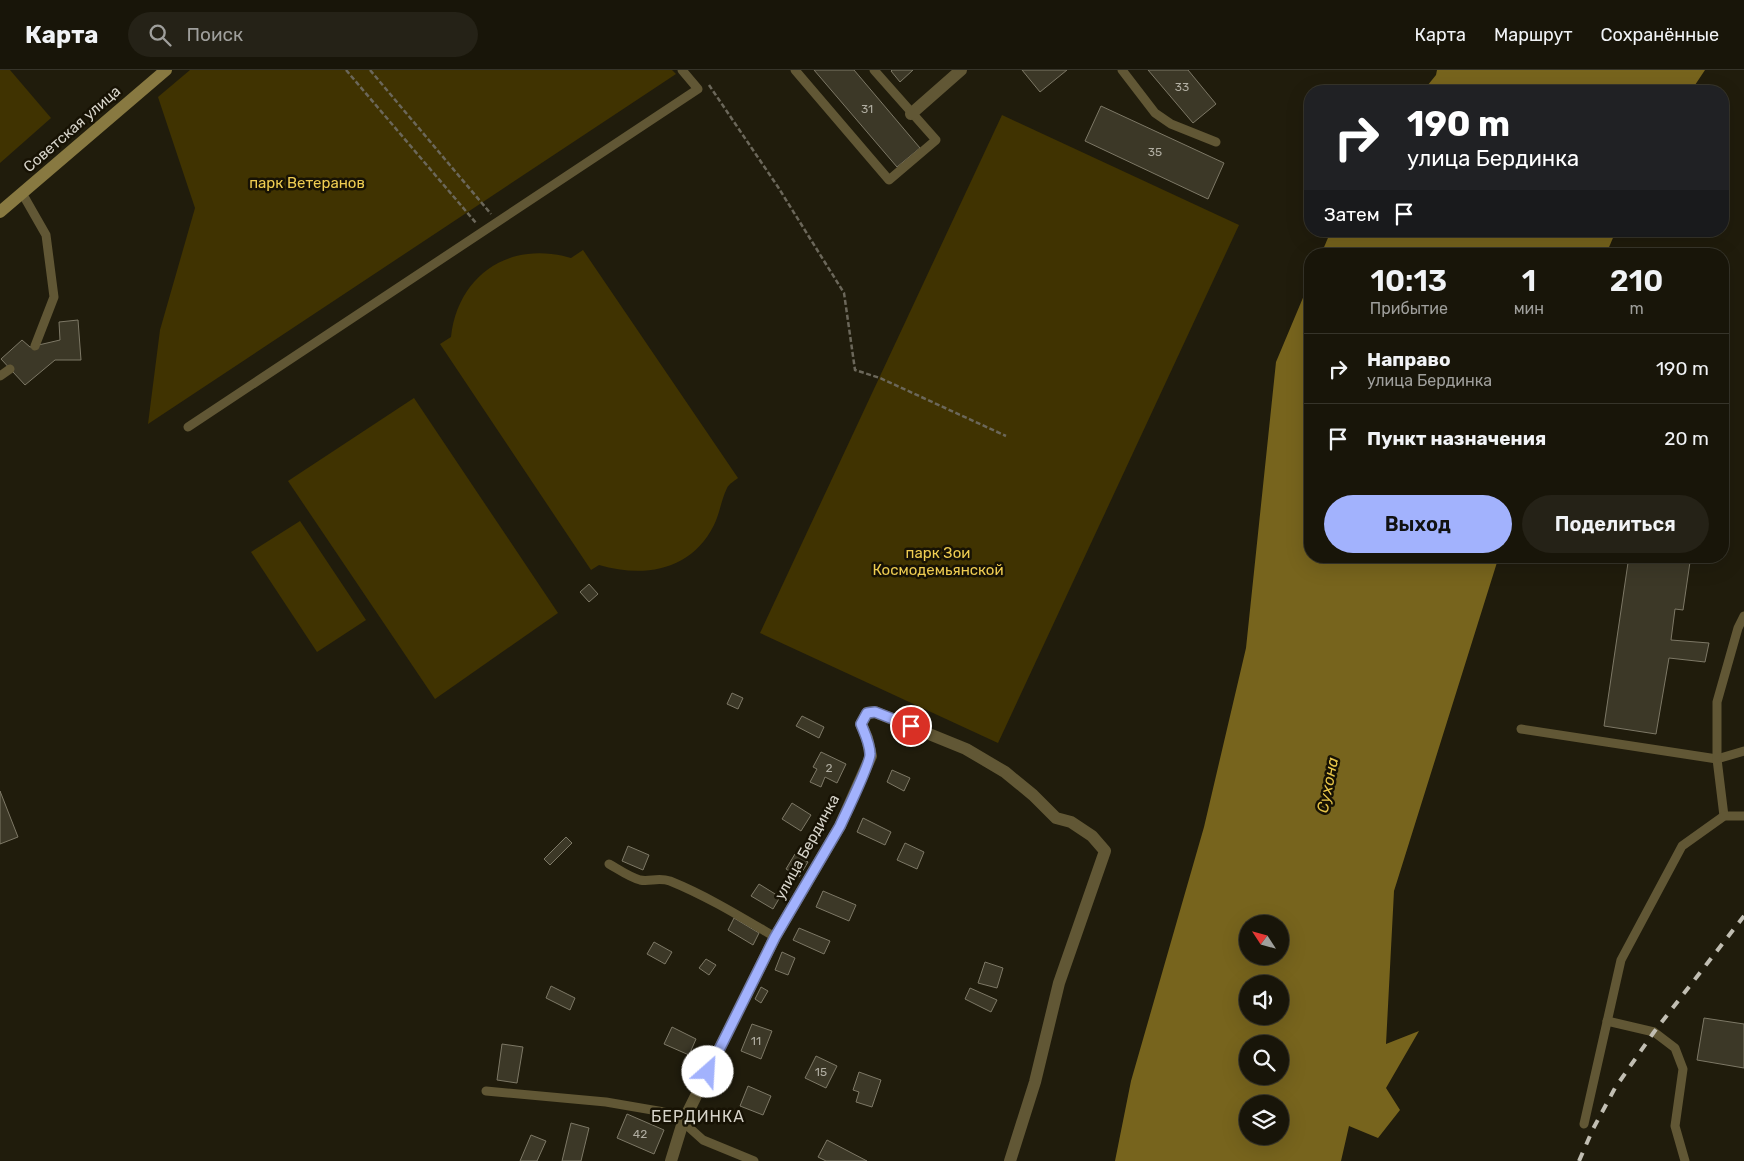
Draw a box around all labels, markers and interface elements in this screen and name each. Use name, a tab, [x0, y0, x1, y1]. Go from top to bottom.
search box	[128, 12, 478, 57]
text: Карта	[25, 21, 98, 49]
icon: search	[146, 21, 174, 49]
text: Поиск	[186, 23, 243, 46]
text: Карта	[1415, 24, 1466, 46]
text: Маршрут	[1494, 24, 1573, 46]
text: Сохранённые	[1601, 24, 1719, 46]
house number: 33	[1175, 80, 1189, 94]
street label: Советская улица	[20, 82, 124, 176]
house number: 31	[861, 102, 873, 116]
text: 190 m	[1407, 103, 1510, 145]
icon: right	[1324, 105, 1389, 170]
house number: 35	[1148, 145, 1162, 159]
text: улица Бердинка	[1407, 145, 1579, 172]
park label: парк Ветеранов	[249, 174, 365, 192]
icon: arrive	[1390, 200, 1418, 228]
text: Затем	[1324, 203, 1380, 226]
text: 10:13	[1371, 263, 1447, 299]
text: 1	[1522, 263, 1536, 299]
text: 210	[1610, 263, 1663, 299]
text: Прибытие	[1370, 299, 1448, 318]
text: мин	[1514, 299, 1544, 318]
text: m	[1629, 299, 1644, 318]
text: Направо	[1367, 348, 1451, 371]
icon: right	[1324, 355, 1352, 383]
text: 190 m	[1656, 357, 1709, 380]
text: улица Бердинка	[1367, 371, 1492, 390]
icon: arrive	[1324, 425, 1352, 453]
text: Пункт назначения	[1367, 427, 1546, 450]
text: 20 m	[1664, 427, 1709, 450]
button: Выход	[1324, 495, 1512, 553]
button: Поделиться	[1522, 495, 1709, 553]
park label: парк Зои Космодемьянской	[872, 544, 1004, 579]
pin	[890, 705, 932, 747]
icon: arrive	[897, 712, 925, 740]
water label: Сухона	[1313, 756, 1342, 815]
house number: 2	[825, 761, 833, 775]
street label: улица Бердинка	[771, 791, 843, 903]
north arrow	[1239, 915, 1289, 965]
map controls	[1239, 915, 1289, 1145]
button: sound	[1239, 975, 1289, 1025]
house number: 11	[751, 1034, 761, 1048]
button: search	[1239, 1035, 1289, 1085]
position arrow	[681, 1045, 733, 1097]
house number: 15	[815, 1065, 827, 1079]
button: layers	[1239, 1095, 1289, 1145]
district label: БЕРДИНКА	[651, 1107, 745, 1126]
house number: 42	[633, 1127, 647, 1141]

